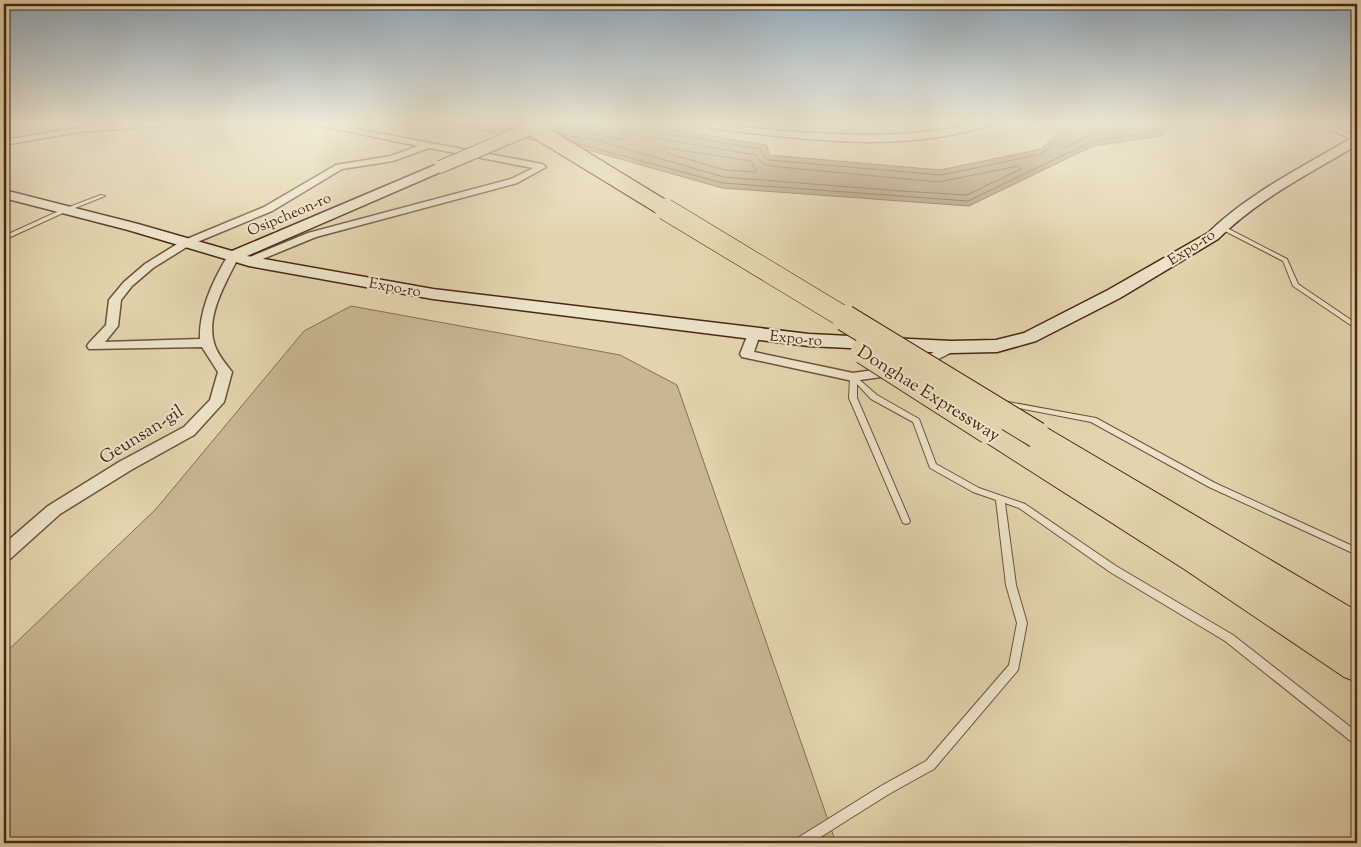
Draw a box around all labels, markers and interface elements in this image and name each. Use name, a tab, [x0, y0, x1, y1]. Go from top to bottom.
street label: Osipcheon-ro	[244, 188, 335, 243]
street label: Expo-ro	[1164, 225, 1220, 271]
street label: Expo-ro	[367, 274, 422, 303]
street label: Expo-ro	[769, 326, 823, 353]
street label: Donghae Expressway	[851, 340, 1005, 449]
street label: Geunsan-gil	[95, 400, 189, 472]

